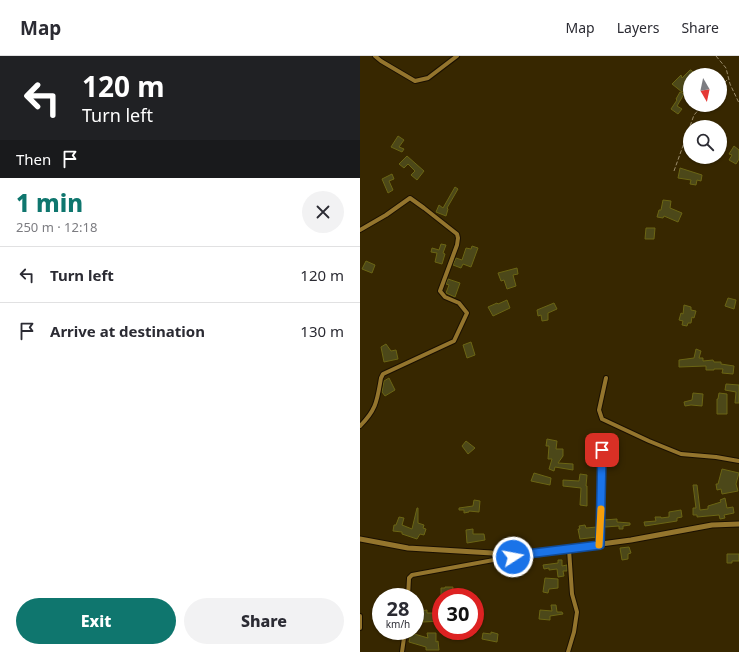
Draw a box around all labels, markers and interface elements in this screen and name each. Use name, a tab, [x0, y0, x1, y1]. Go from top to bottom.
text: Map	[20, 15, 61, 41]
text: Map	[566, 18, 595, 37]
text: Layers	[617, 18, 659, 37]
text: Share	[681, 18, 719, 37]
text: 120 m	[82, 67, 165, 105]
north arrow	[683, 68, 727, 112]
map controls	[683, 68, 727, 164]
icon: left	[16, 72, 68, 124]
text: Turn left	[82, 103, 153, 127]
button: search	[683, 120, 727, 164]
icon: arrive	[59, 148, 81, 170]
text: Then	[16, 149, 51, 169]
text: 1 min	[16, 186, 83, 219]
button: close	[302, 191, 344, 233]
text: 250 m · 12:18	[16, 218, 97, 236]
icon: left	[16, 264, 38, 286]
text: Turn left	[50, 265, 114, 285]
text: 120 m	[300, 265, 344, 285]
icon: arrive	[16, 320, 38, 342]
text: Arrive at destination	[50, 321, 205, 341]
text: 130 m	[300, 321, 344, 341]
pin	[585, 433, 619, 467]
icon: arrive	[591, 439, 613, 461]
position arrow	[492, 536, 534, 578]
speed limit sign: 30	[432, 588, 484, 640]
text: 28	[387, 595, 409, 622]
button: Exit	[16, 598, 176, 644]
button: Share	[184, 598, 344, 644]
text: km/h	[386, 617, 410, 631]

